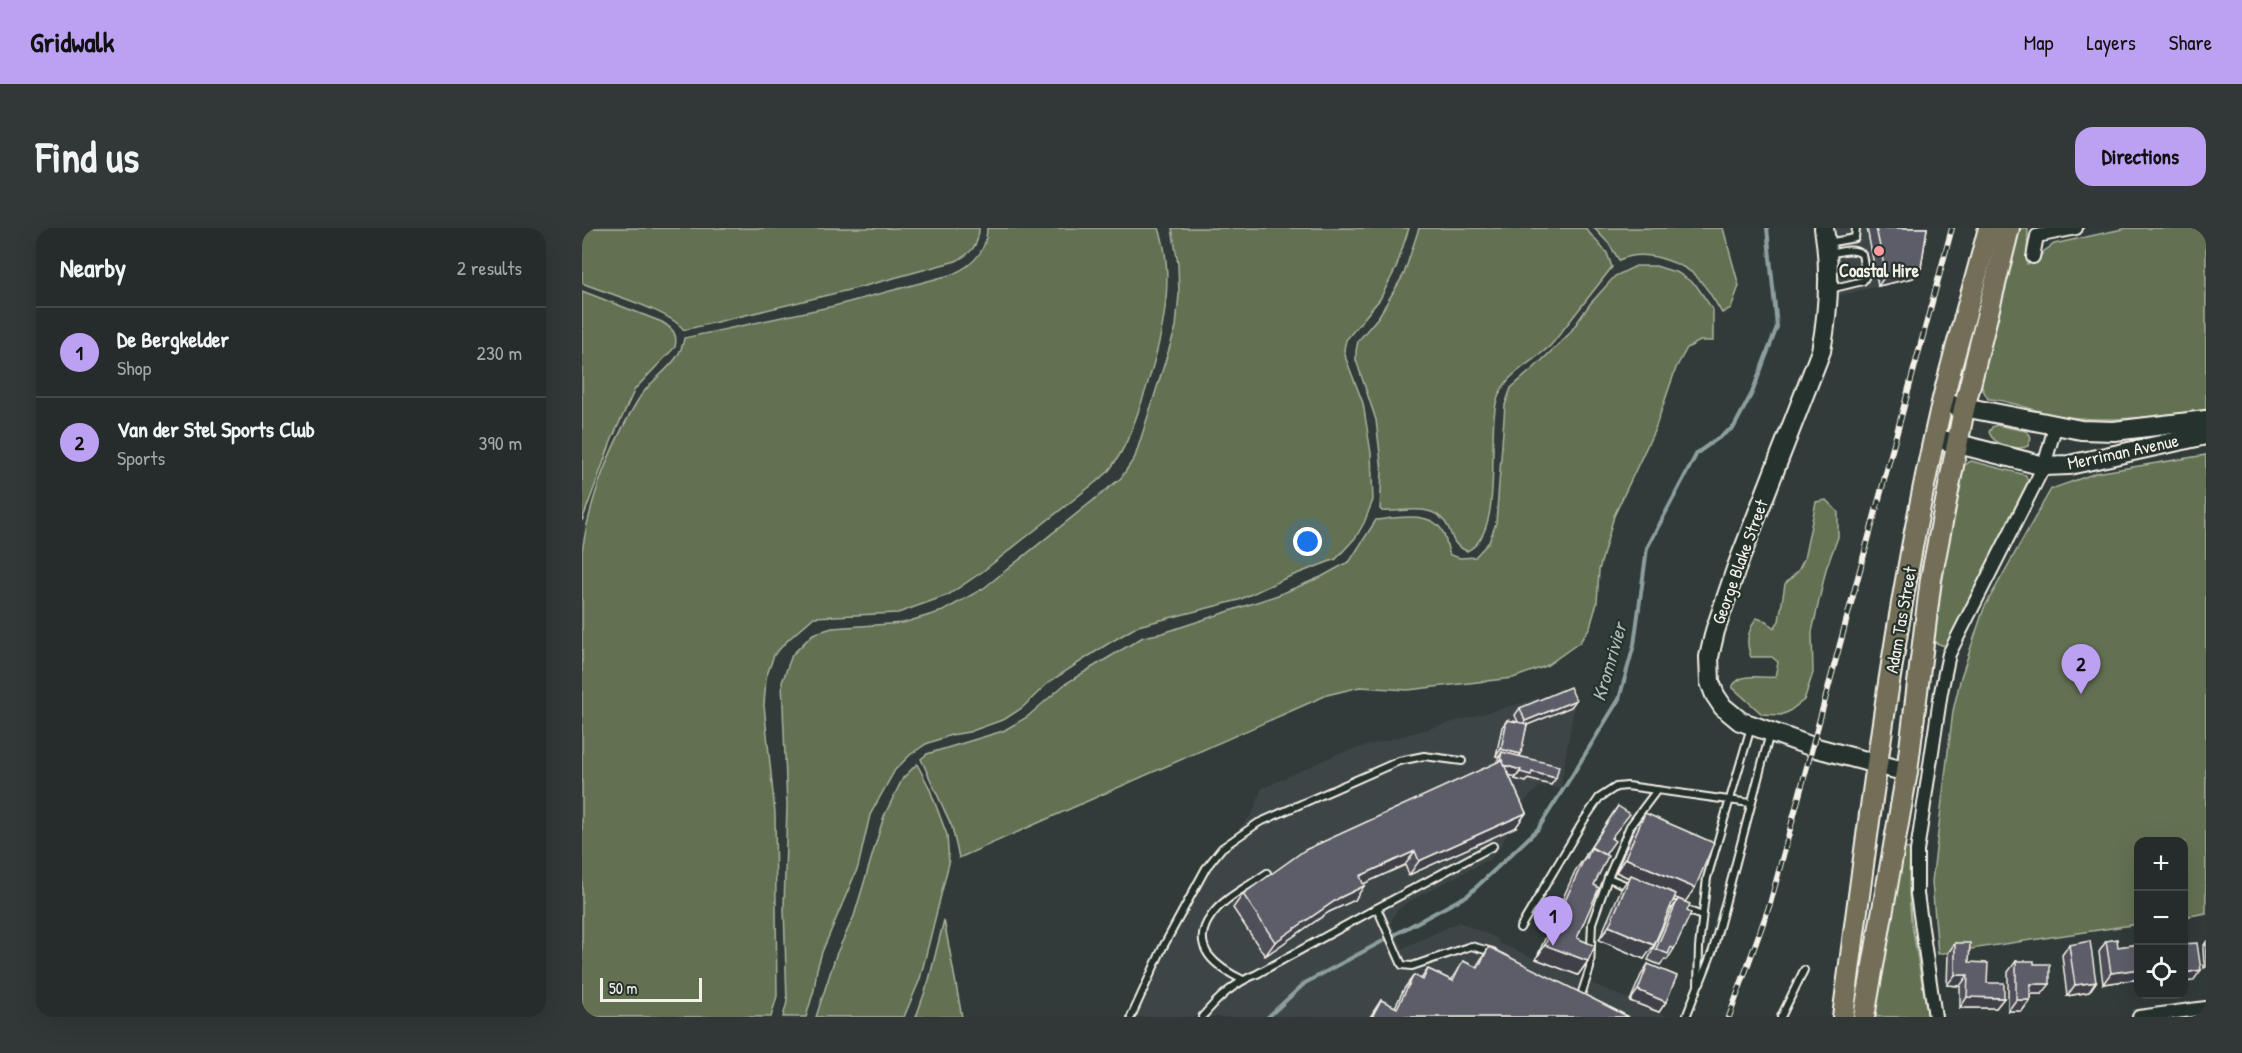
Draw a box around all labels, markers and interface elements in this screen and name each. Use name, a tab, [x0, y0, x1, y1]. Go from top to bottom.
text: Gridwalk	[30, 23, 114, 61]
text: Map	[2024, 28, 2053, 57]
text: Layers	[2086, 28, 2136, 57]
text: Share	[2169, 28, 2212, 57]
button: Directions	[2075, 127, 2206, 186]
text: Find us	[36, 128, 139, 185]
marker: Coastal Hire	[1872, 244, 1886, 258]
text: Nearby	[60, 250, 126, 285]
text: 2 results	[457, 254, 522, 281]
place label: Coastal Hire	[1839, 258, 1920, 283]
text: De Bergkelder	[117, 324, 229, 354]
text: 1	[76, 339, 83, 366]
text: 230 m	[477, 339, 522, 366]
text: Shop	[117, 354, 151, 381]
text: Van der Stel Sports Club	[117, 414, 315, 444]
street label: Merriman Avenue	[2065, 428, 2181, 475]
text: 2	[75, 429, 84, 456]
text: 390 m	[479, 429, 522, 456]
text: Sports	[117, 444, 165, 471]
street label: George Blake Street	[1705, 495, 1774, 628]
your location	[1293, 527, 1322, 556]
street label: Adam Tas Street	[1879, 564, 1922, 675]
water label: Kromrivier	[1584, 617, 1633, 704]
pin: 2	[2062, 644, 2100, 694]
map controls	[2134, 837, 2188, 999]
button: +	[2134, 837, 2188, 891]
button: −	[2134, 891, 2188, 945]
pin: 1	[1534, 896, 1572, 946]
button: locate	[2134, 945, 2188, 999]
scale bar	[600, 975, 702, 1002]
text: 50 m	[609, 977, 638, 999]

